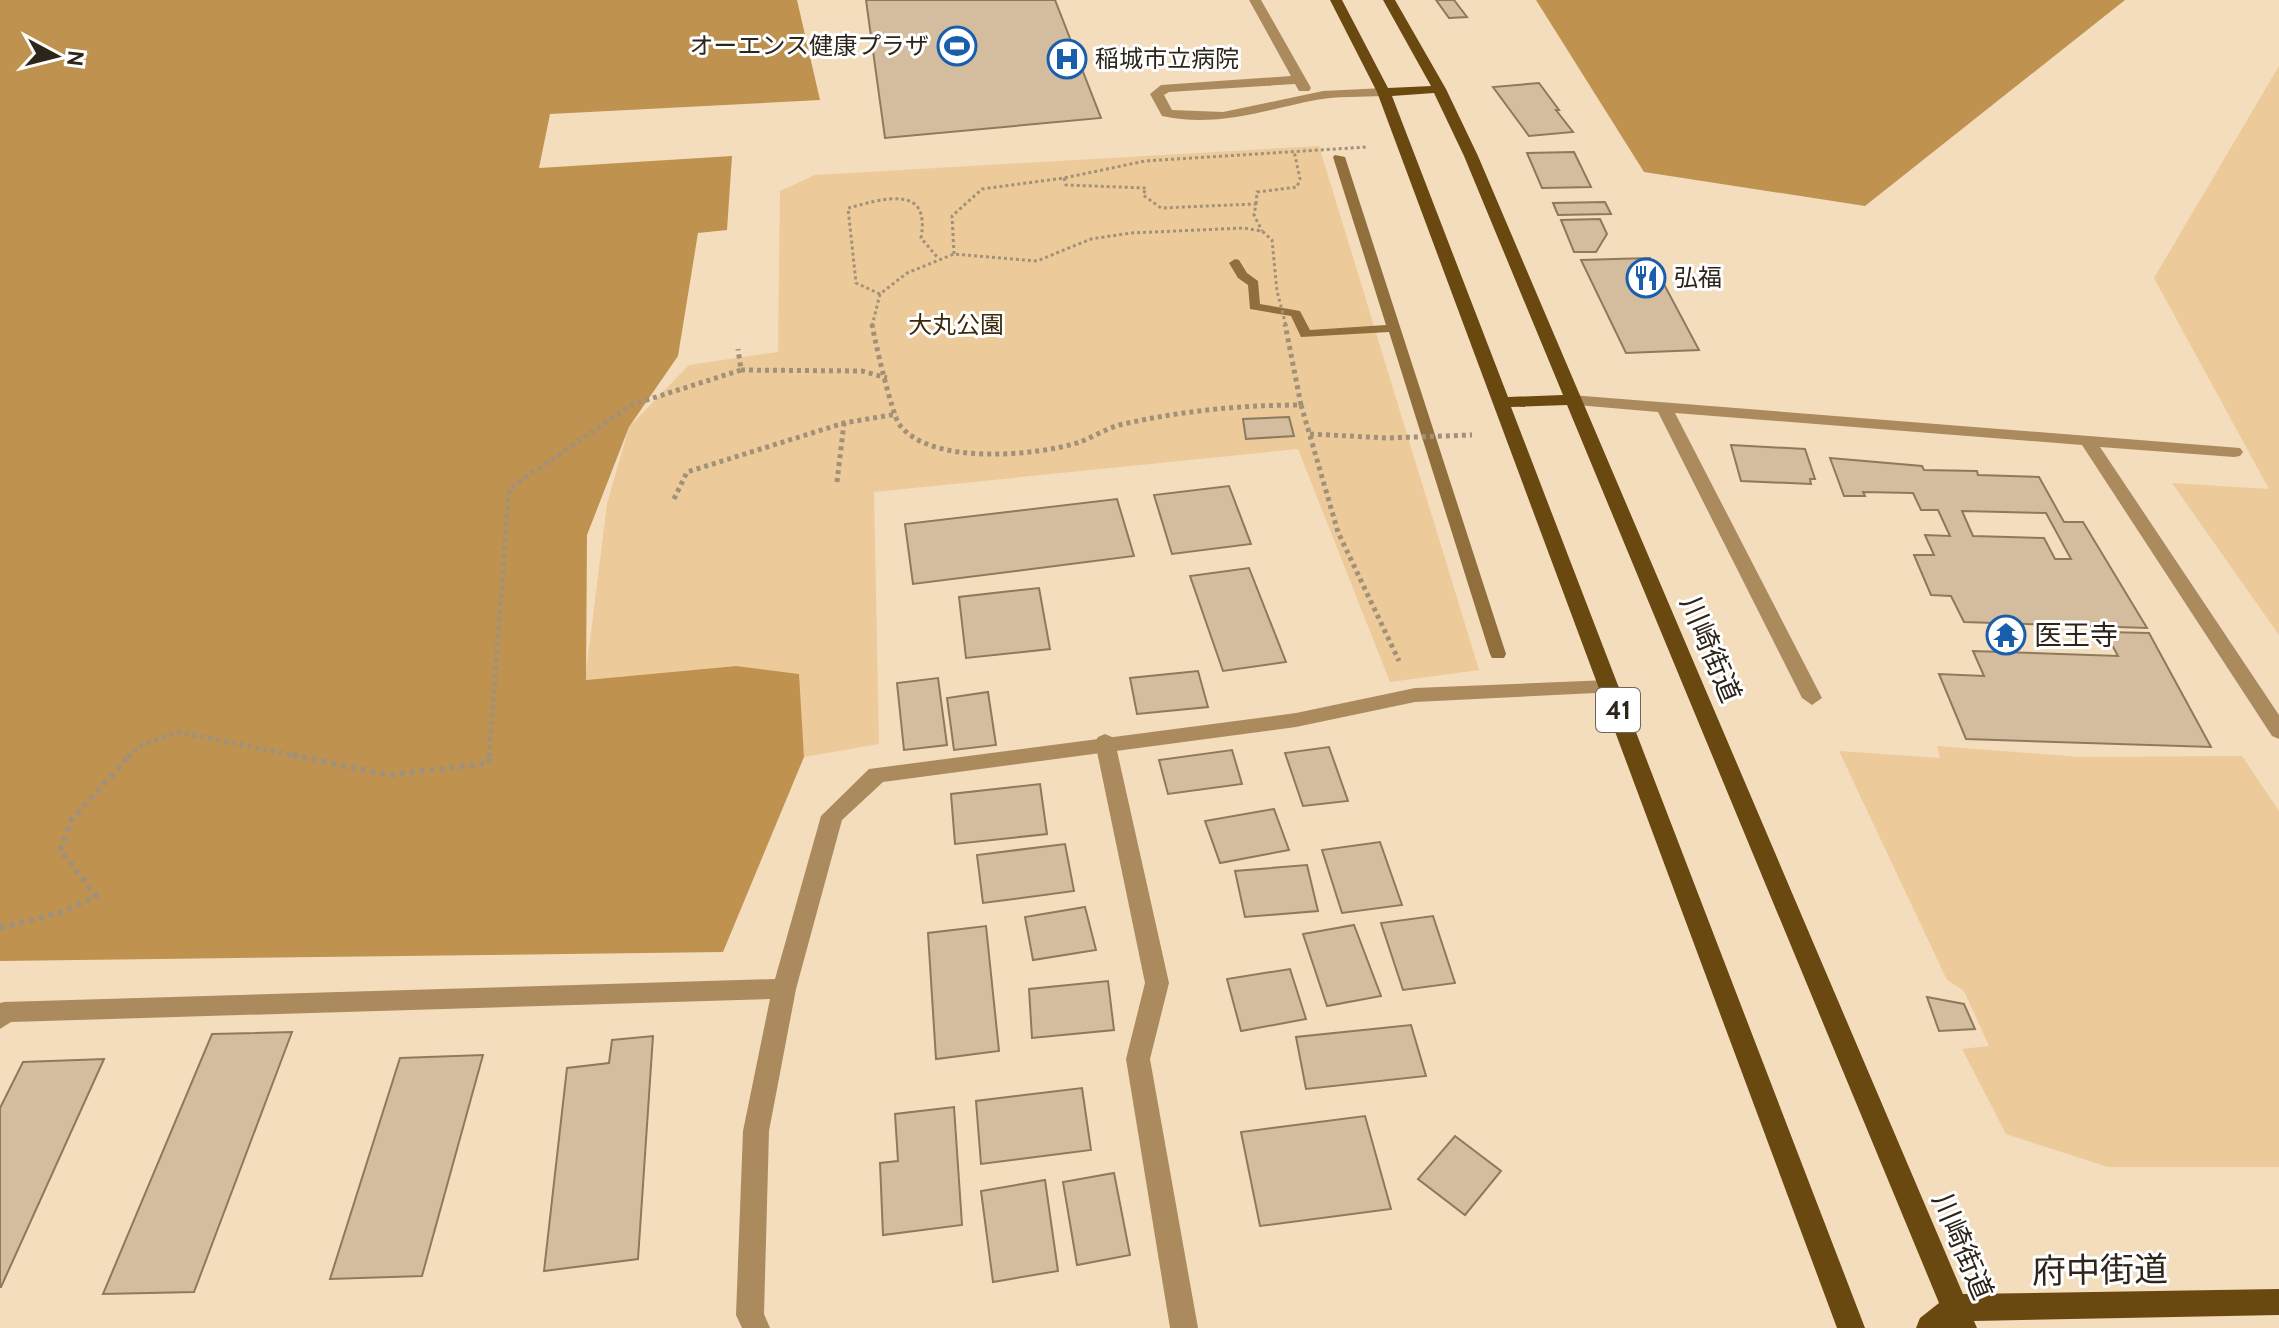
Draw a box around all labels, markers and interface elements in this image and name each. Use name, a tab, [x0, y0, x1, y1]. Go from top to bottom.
north arrow	[16, 16, 96, 96]
sports icon: オーエンス健康プラザ	[936, 25, 978, 67]
place label: オーエンス健康プラザ	[689, 31, 929, 60]
hospital icon: 稲城市立病院	[1046, 38, 1088, 80]
place label: 稲城市立病院	[1095, 44, 1239, 73]
text: N	[61, 49, 90, 68]
restaurant icon: 弘福	[1625, 257, 1667, 299]
place label: 弘福	[1674, 263, 1722, 292]
park label: 大丸公園	[908, 310, 1004, 339]
street label: 川崎街道	[1673, 591, 1749, 707]
temple icon: 医王寺	[1985, 614, 2027, 656]
place label: 医王寺	[2034, 618, 2118, 652]
road number: 41	[1596, 688, 1640, 732]
street label: 川崎街道	[1925, 1188, 2001, 1304]
street label: 府中街道	[2032, 1248, 2168, 1292]

